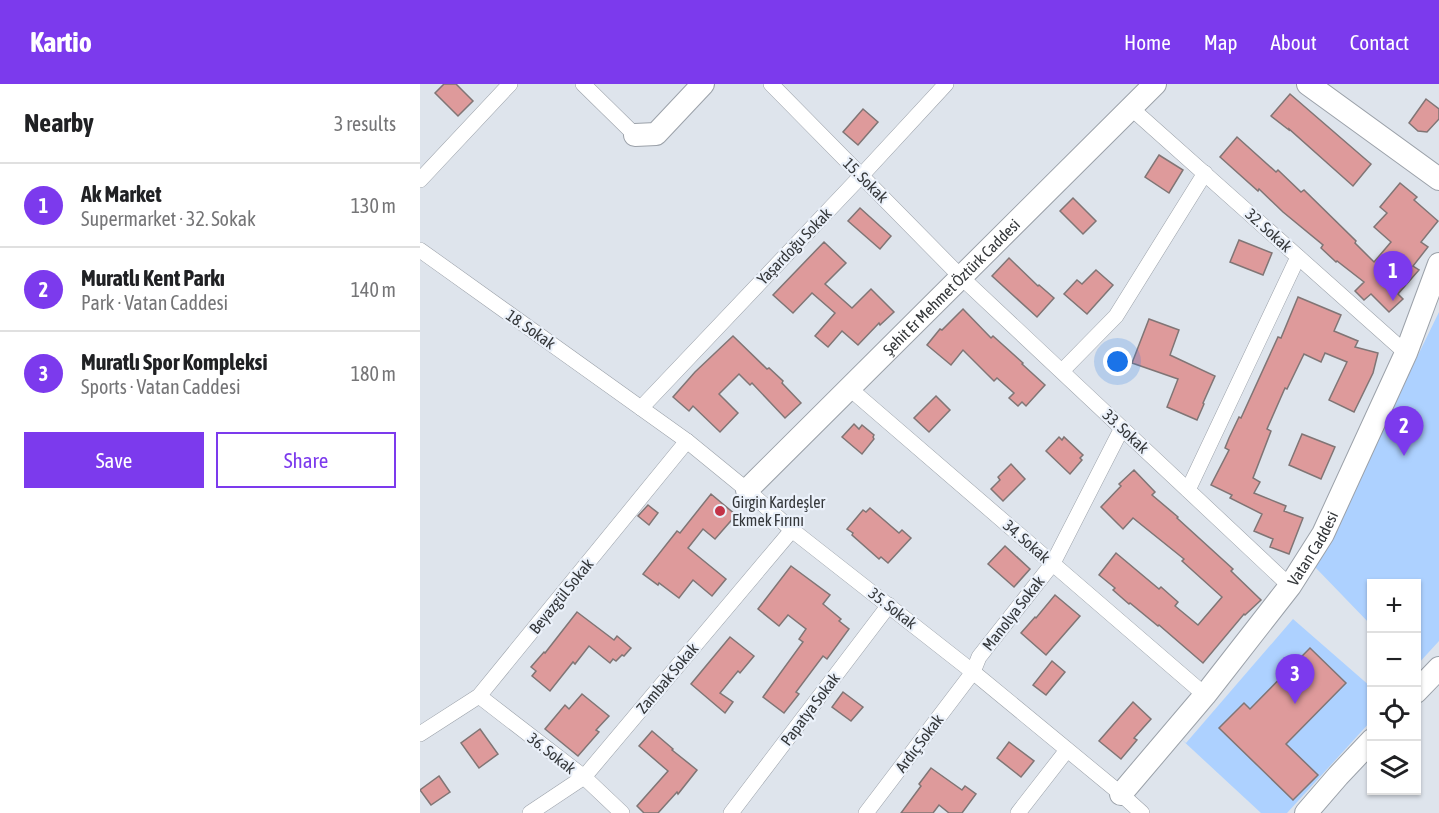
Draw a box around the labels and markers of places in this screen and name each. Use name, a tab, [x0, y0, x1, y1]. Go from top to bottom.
pin: 1	[1374, 252, 1412, 301]
pin: 2	[1384, 406, 1424, 456]
place label: Girgin Kardeşler Ekmek Fırını	[732, 493, 825, 529]
marker: Girgin Kardeşler Ekmek Fırını	[713, 504, 727, 518]
pin: 3	[1276, 654, 1314, 704]

